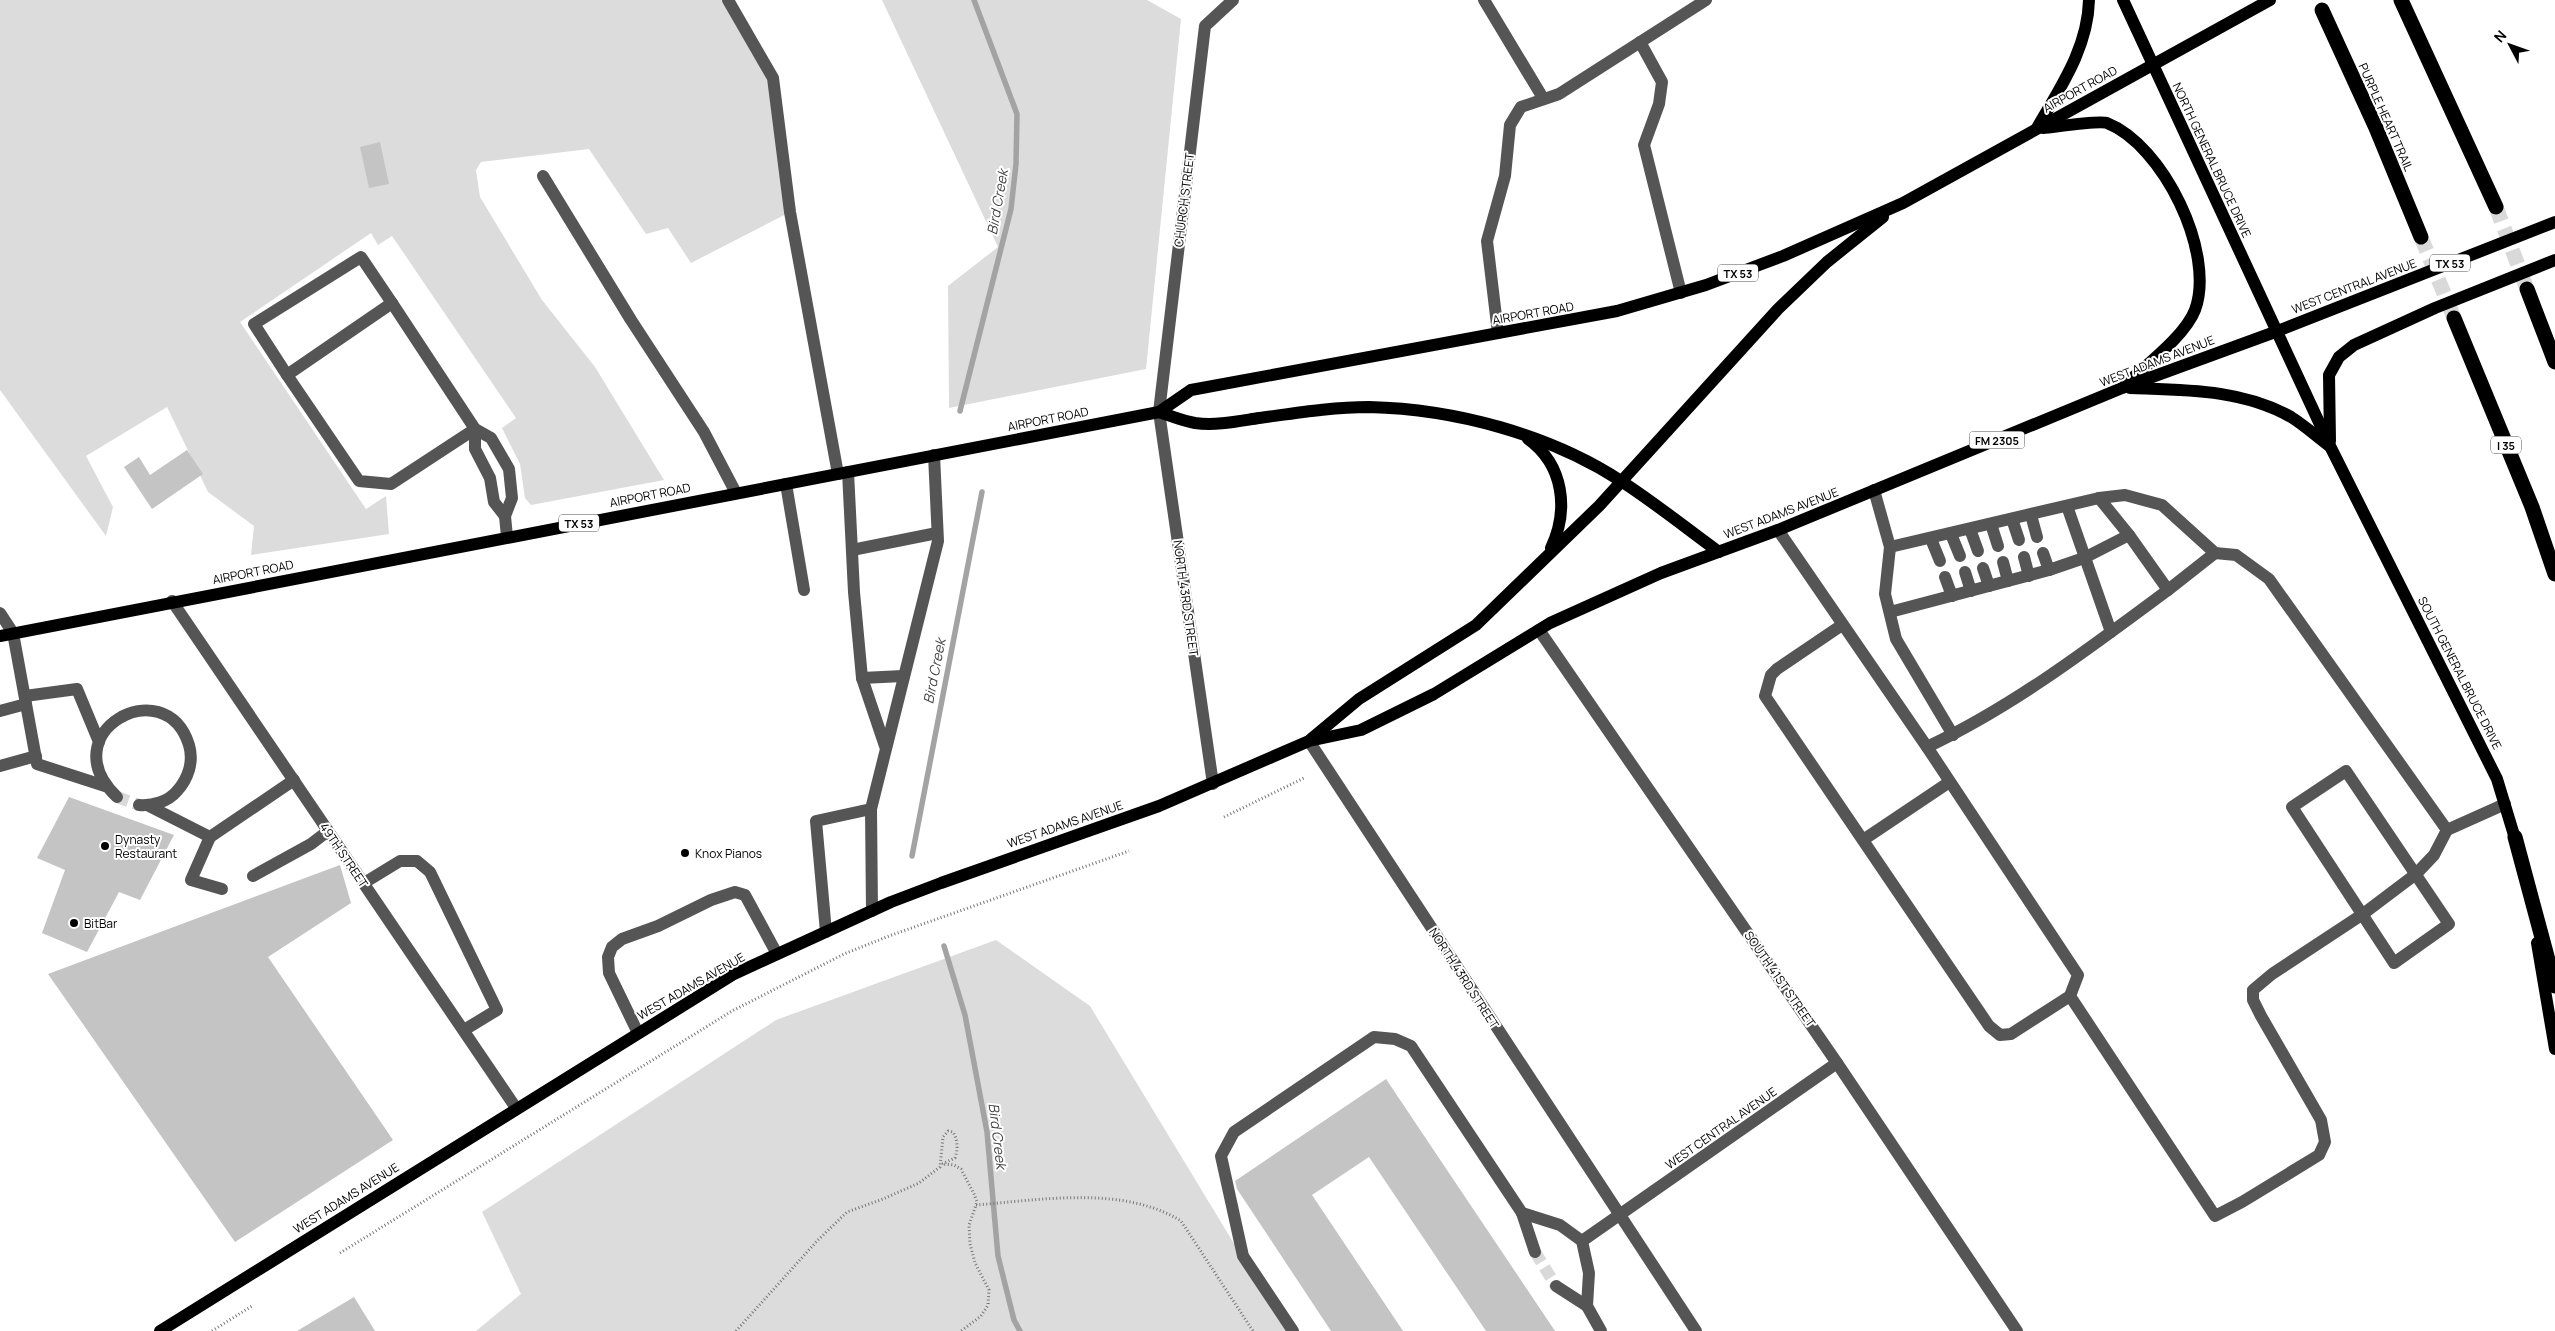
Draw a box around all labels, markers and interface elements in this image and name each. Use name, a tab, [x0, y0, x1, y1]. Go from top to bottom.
north arrow	[2485, 20, 2535, 70]
text: N	[2489, 26, 2510, 46]
street label: PURPLE HEART TRAIL	[2355, 60, 2417, 174]
street label: AIRPORT ROAD	[2040, 62, 2120, 116]
street label: NORTH GENERAL BRUCE DRIVE	[2169, 80, 2256, 240]
street label: CHURCH STREET	[1170, 151, 1198, 248]
water label: Bird Creek	[982, 166, 1012, 236]
street label: WEST CENTRAL AVENUE	[2289, 254, 2419, 318]
road number: TX 53	[2430, 254, 2470, 272]
road number: TX 53	[1718, 264, 1758, 282]
street label: AIRPORT ROAD	[1491, 297, 1575, 329]
street label: WEST ADAMS AVENUE	[2097, 331, 2217, 391]
street label: AIRPORT ROAD	[1006, 403, 1090, 435]
road number: FM 2305	[1970, 432, 2024, 448]
road number: I 35	[2491, 436, 2521, 454]
street label: AIRPORT ROAD	[608, 479, 692, 511]
street label: WEST ADAMS AVENUE	[1721, 483, 1841, 543]
road number: TX 53	[559, 514, 599, 532]
street label: NORTH 43RD STREET	[1169, 539, 1203, 658]
street label: AIRPORT ROAD	[211, 556, 295, 588]
street label: SOUTH GENERAL BRUCE DRIVE	[2414, 594, 2506, 752]
water label: Bird Creek	[918, 635, 950, 705]
street label: WEST ADAMS AVENUE	[1005, 796, 1125, 852]
street label: 49TH STREET	[316, 819, 373, 892]
place label: Dynasty Restaurant	[115, 831, 177, 862]
marker: Dynasty Restaurant	[99, 840, 111, 852]
place label: Knox Pianos	[695, 845, 762, 862]
marker: Knox Pianos	[679, 847, 691, 859]
place label: BitBar	[84, 915, 118, 932]
marker: BitBar	[68, 917, 80, 929]
street label: NORTH 43RD STREET	[1425, 924, 1503, 1032]
street label: SOUTH 41ST STREET	[1740, 928, 1820, 1031]
street label: WEST ADAMS AVENUE	[634, 948, 748, 1024]
street label: WEST CENTRAL AVENUE	[1662, 1083, 1780, 1173]
water label: Bird Creek	[985, 1102, 1012, 1172]
street label: WEST ADAMS AVENUE	[290, 1158, 402, 1237]

